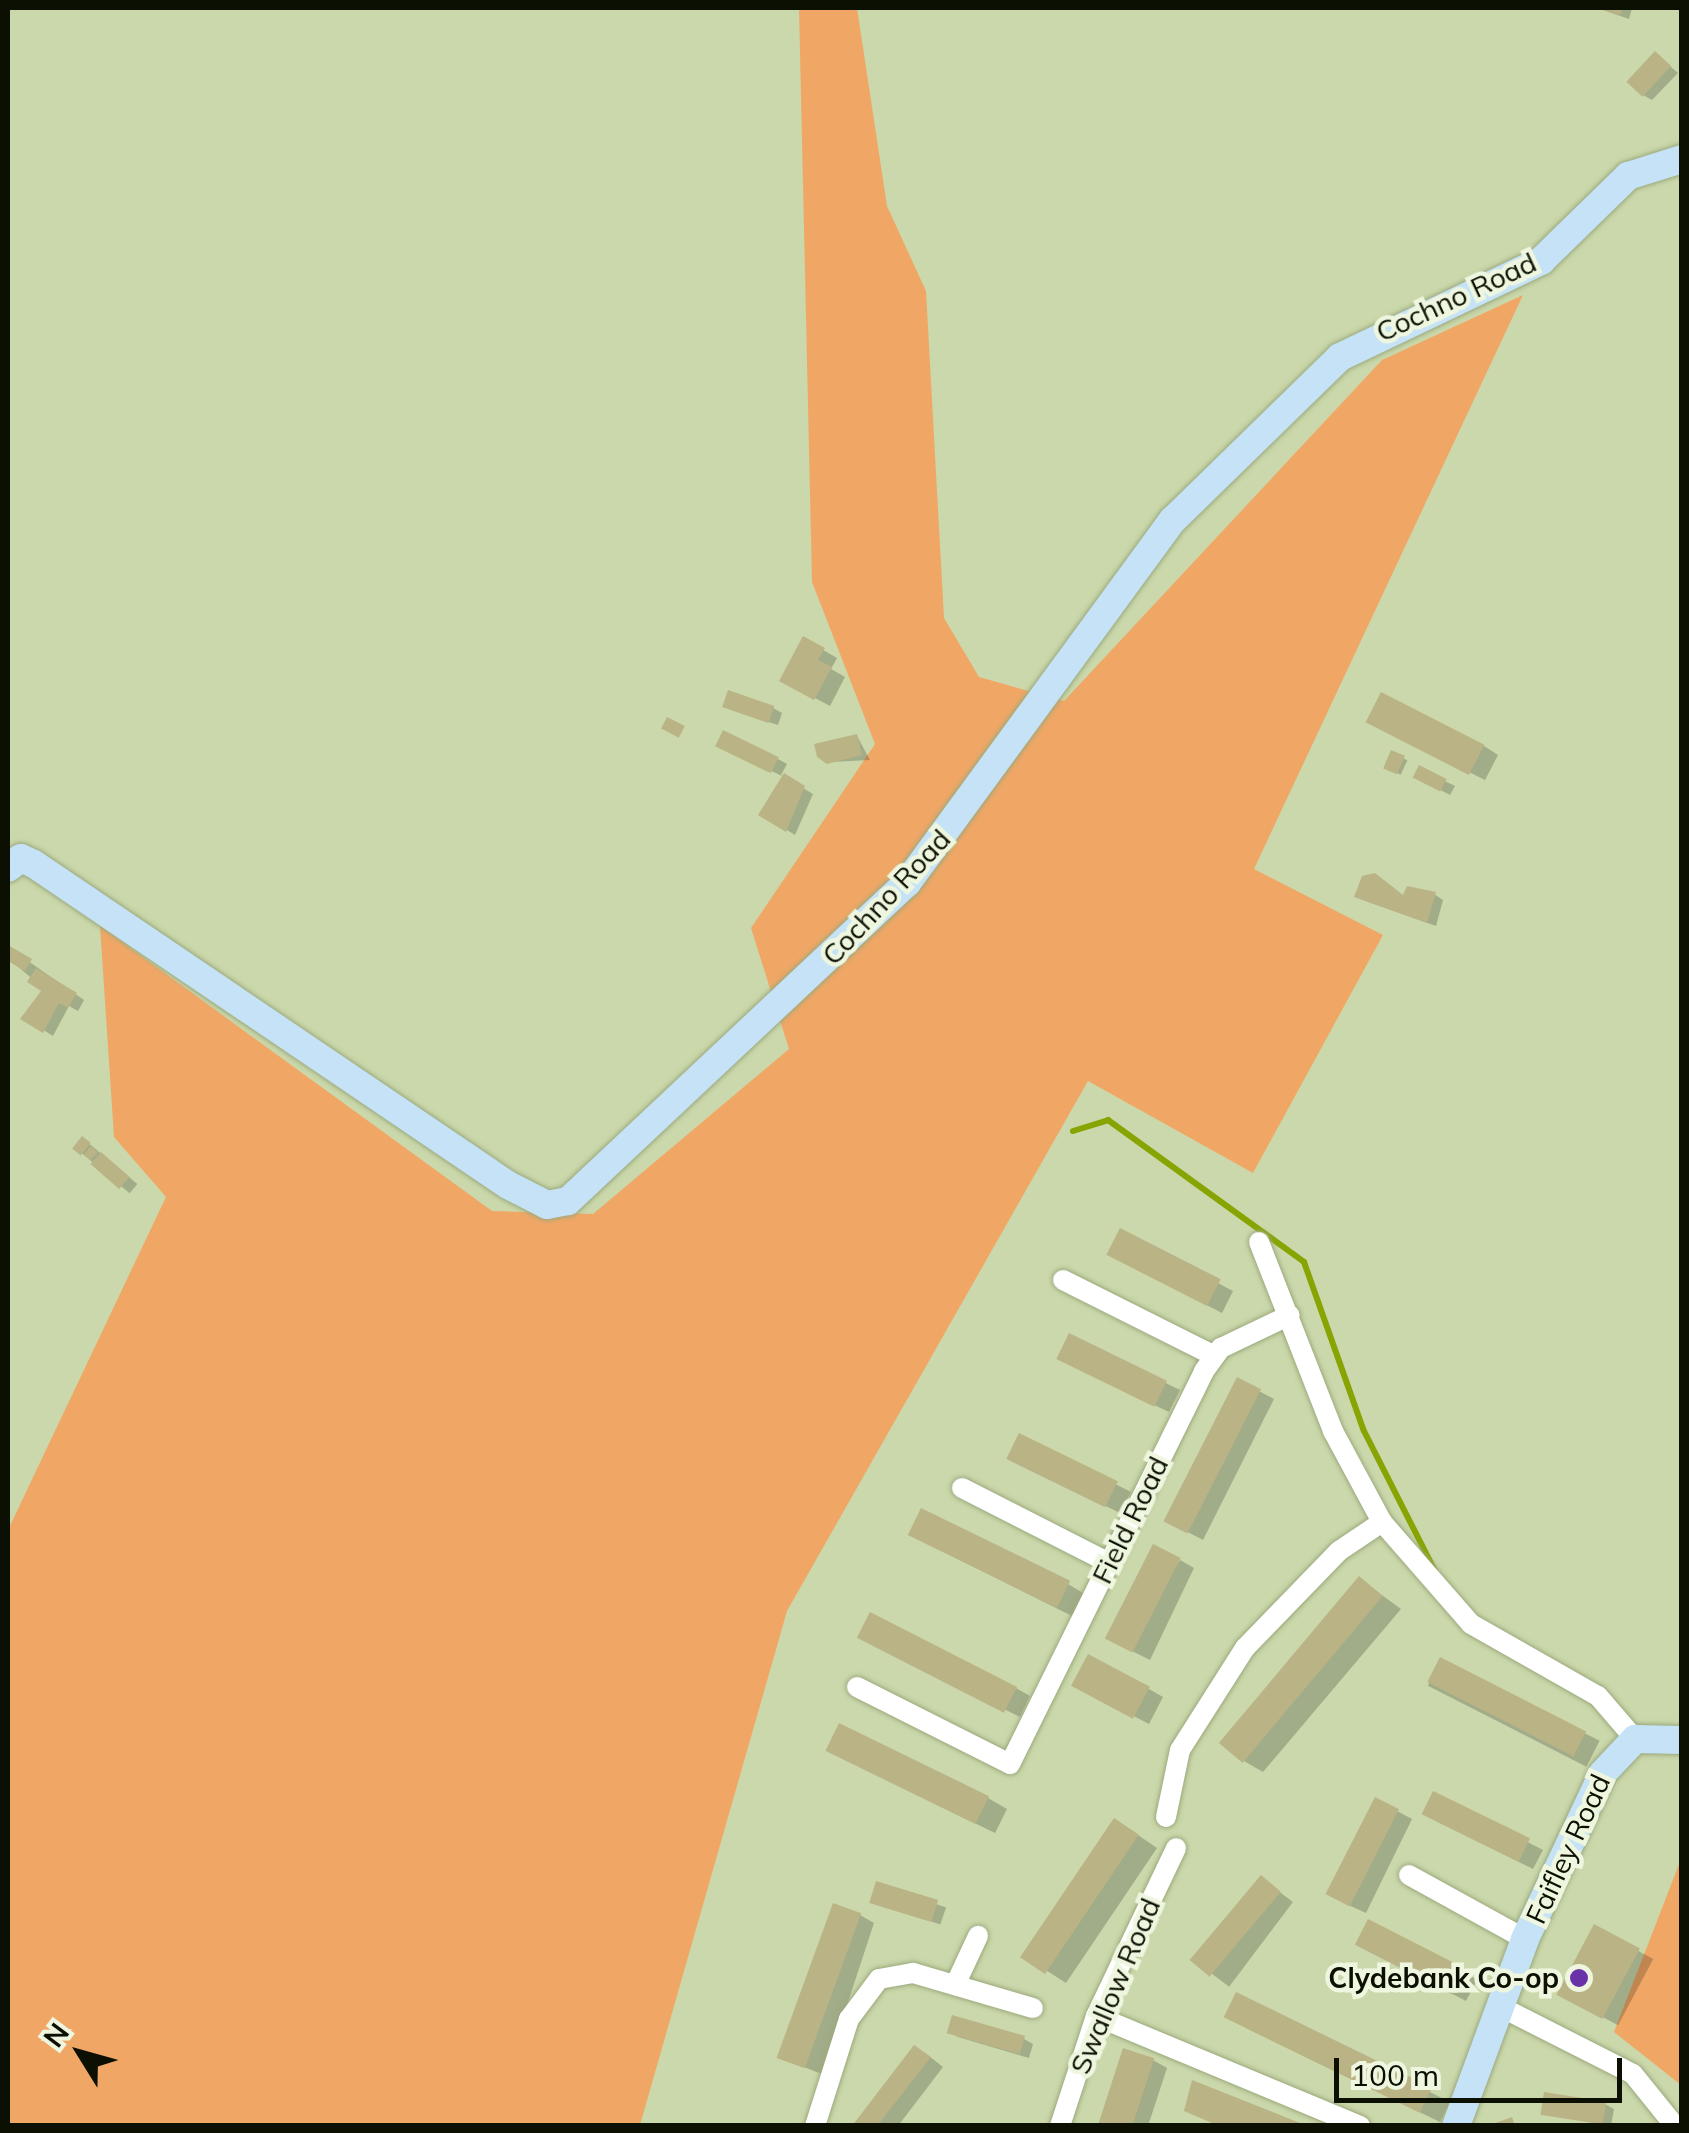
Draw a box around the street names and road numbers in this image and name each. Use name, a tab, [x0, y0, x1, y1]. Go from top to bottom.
street label: Cochno Road	[1371, 245, 1541, 349]
street label: Cochno Road	[815, 822, 957, 972]
street label: Field Road	[1085, 1451, 1175, 1589]
street label: Faifley Road	[1519, 1769, 1617, 1929]
street label: Swallow Road	[1063, 1893, 1167, 2079]

